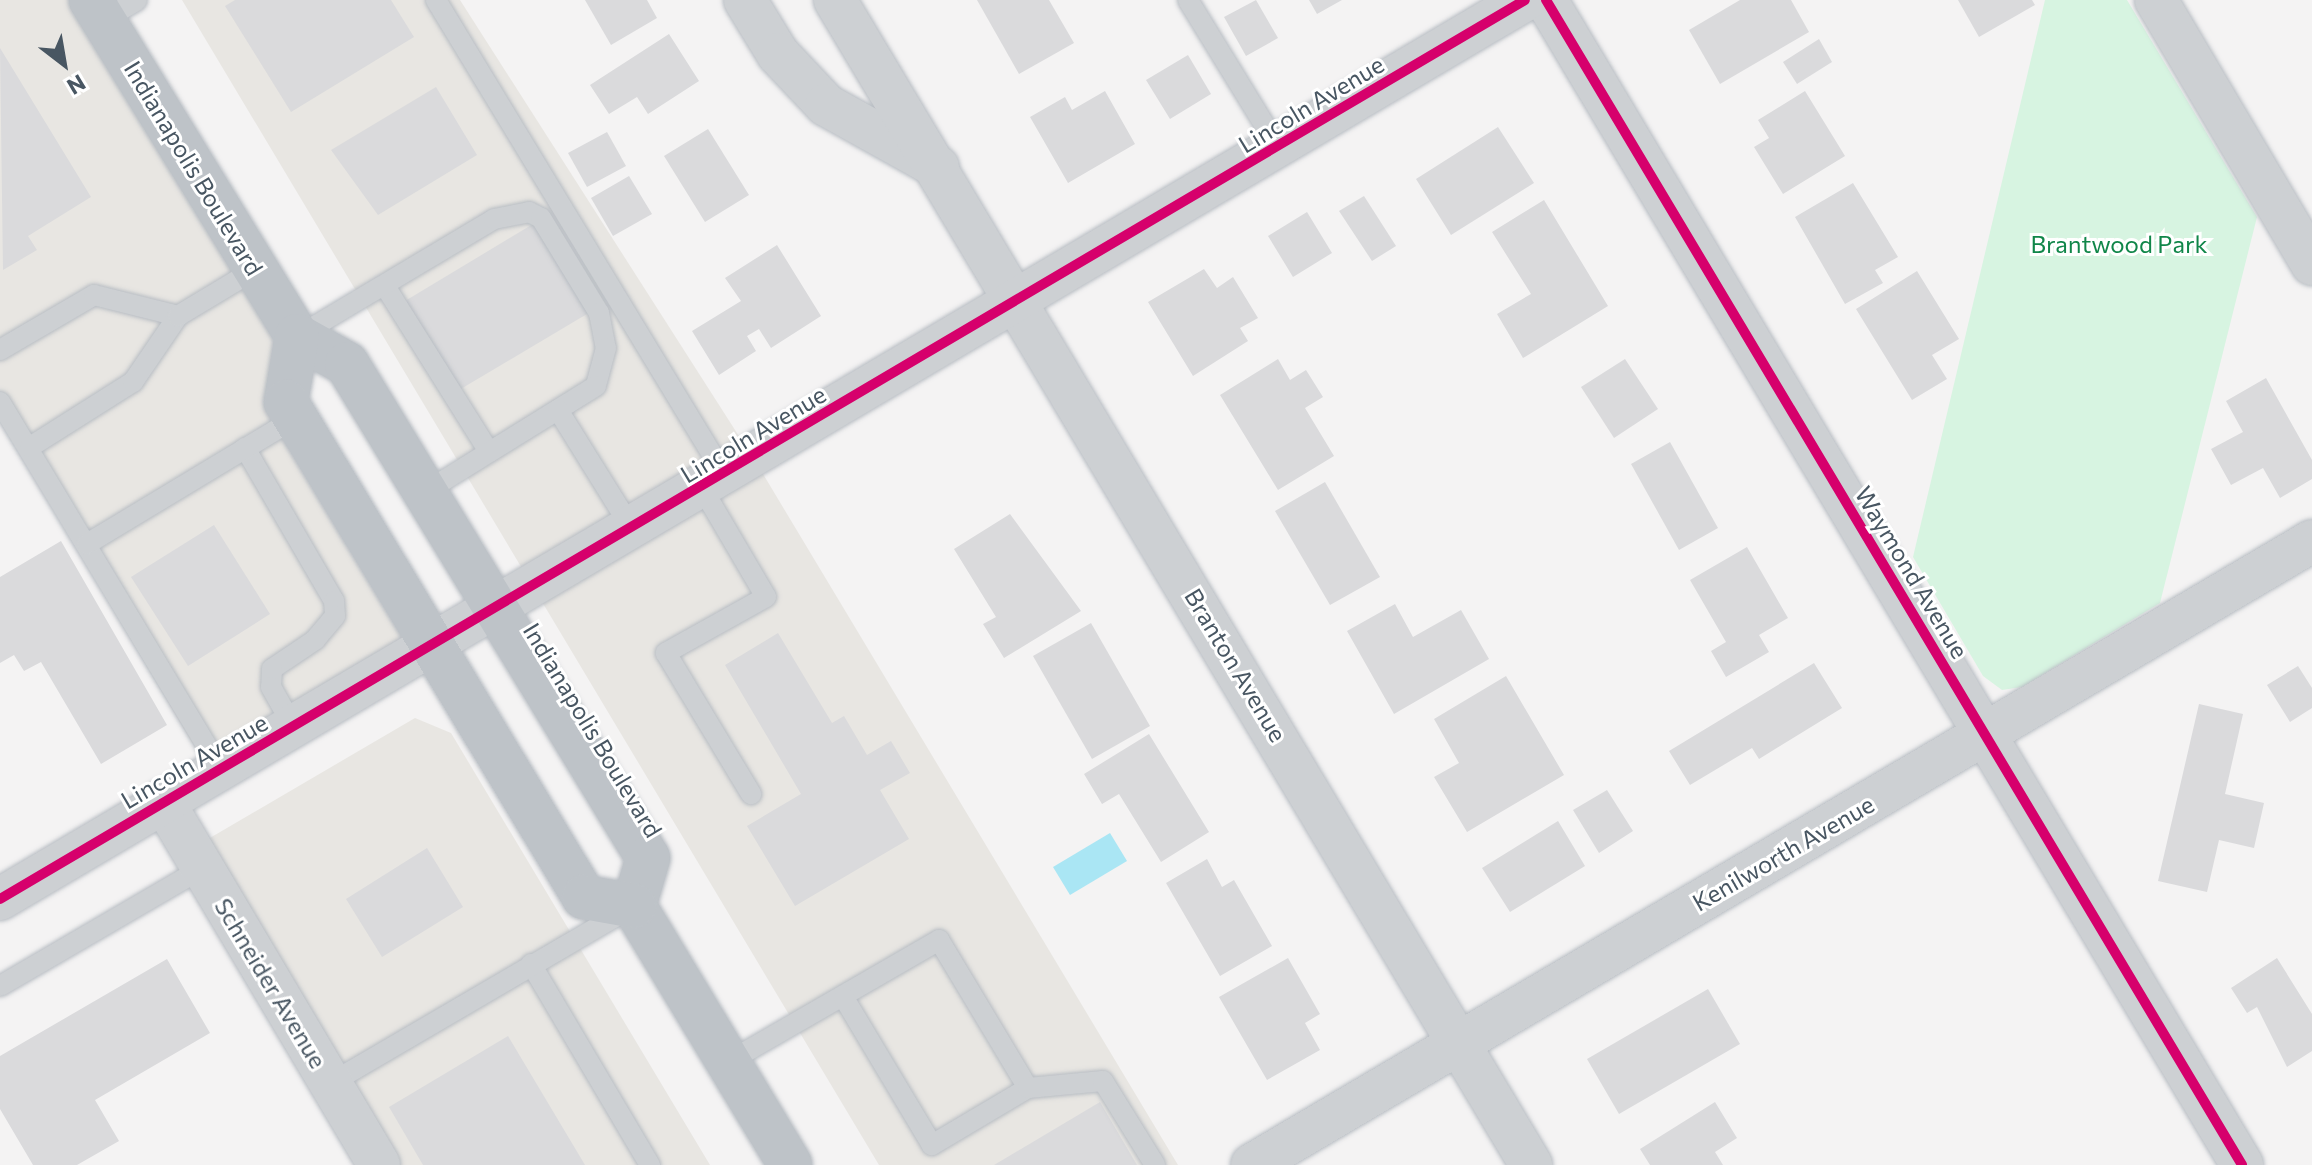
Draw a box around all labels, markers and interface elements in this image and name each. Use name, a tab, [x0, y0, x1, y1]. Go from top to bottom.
north arrow	[24, 24, 104, 104]
street label: Lincoln Avenue	[1233, 49, 1389, 159]
street label: Indianapolis Boulevard	[119, 56, 269, 280]
text: N	[63, 69, 91, 101]
park label: Brantwood Park	[2030, 230, 2208, 258]
street label: Lincoln Avenue	[675, 379, 831, 489]
street label: Waymond Avenue	[1849, 481, 1975, 663]
street label: Branton Avenue	[1179, 583, 1293, 747]
street label: Indianapolis Boulevard	[518, 618, 668, 842]
street label: Lincoln Avenue	[116, 707, 272, 815]
street label: Kenilworth Avenue	[1687, 789, 1879, 917]
street label: Schneider Avenue	[209, 893, 333, 1073]

